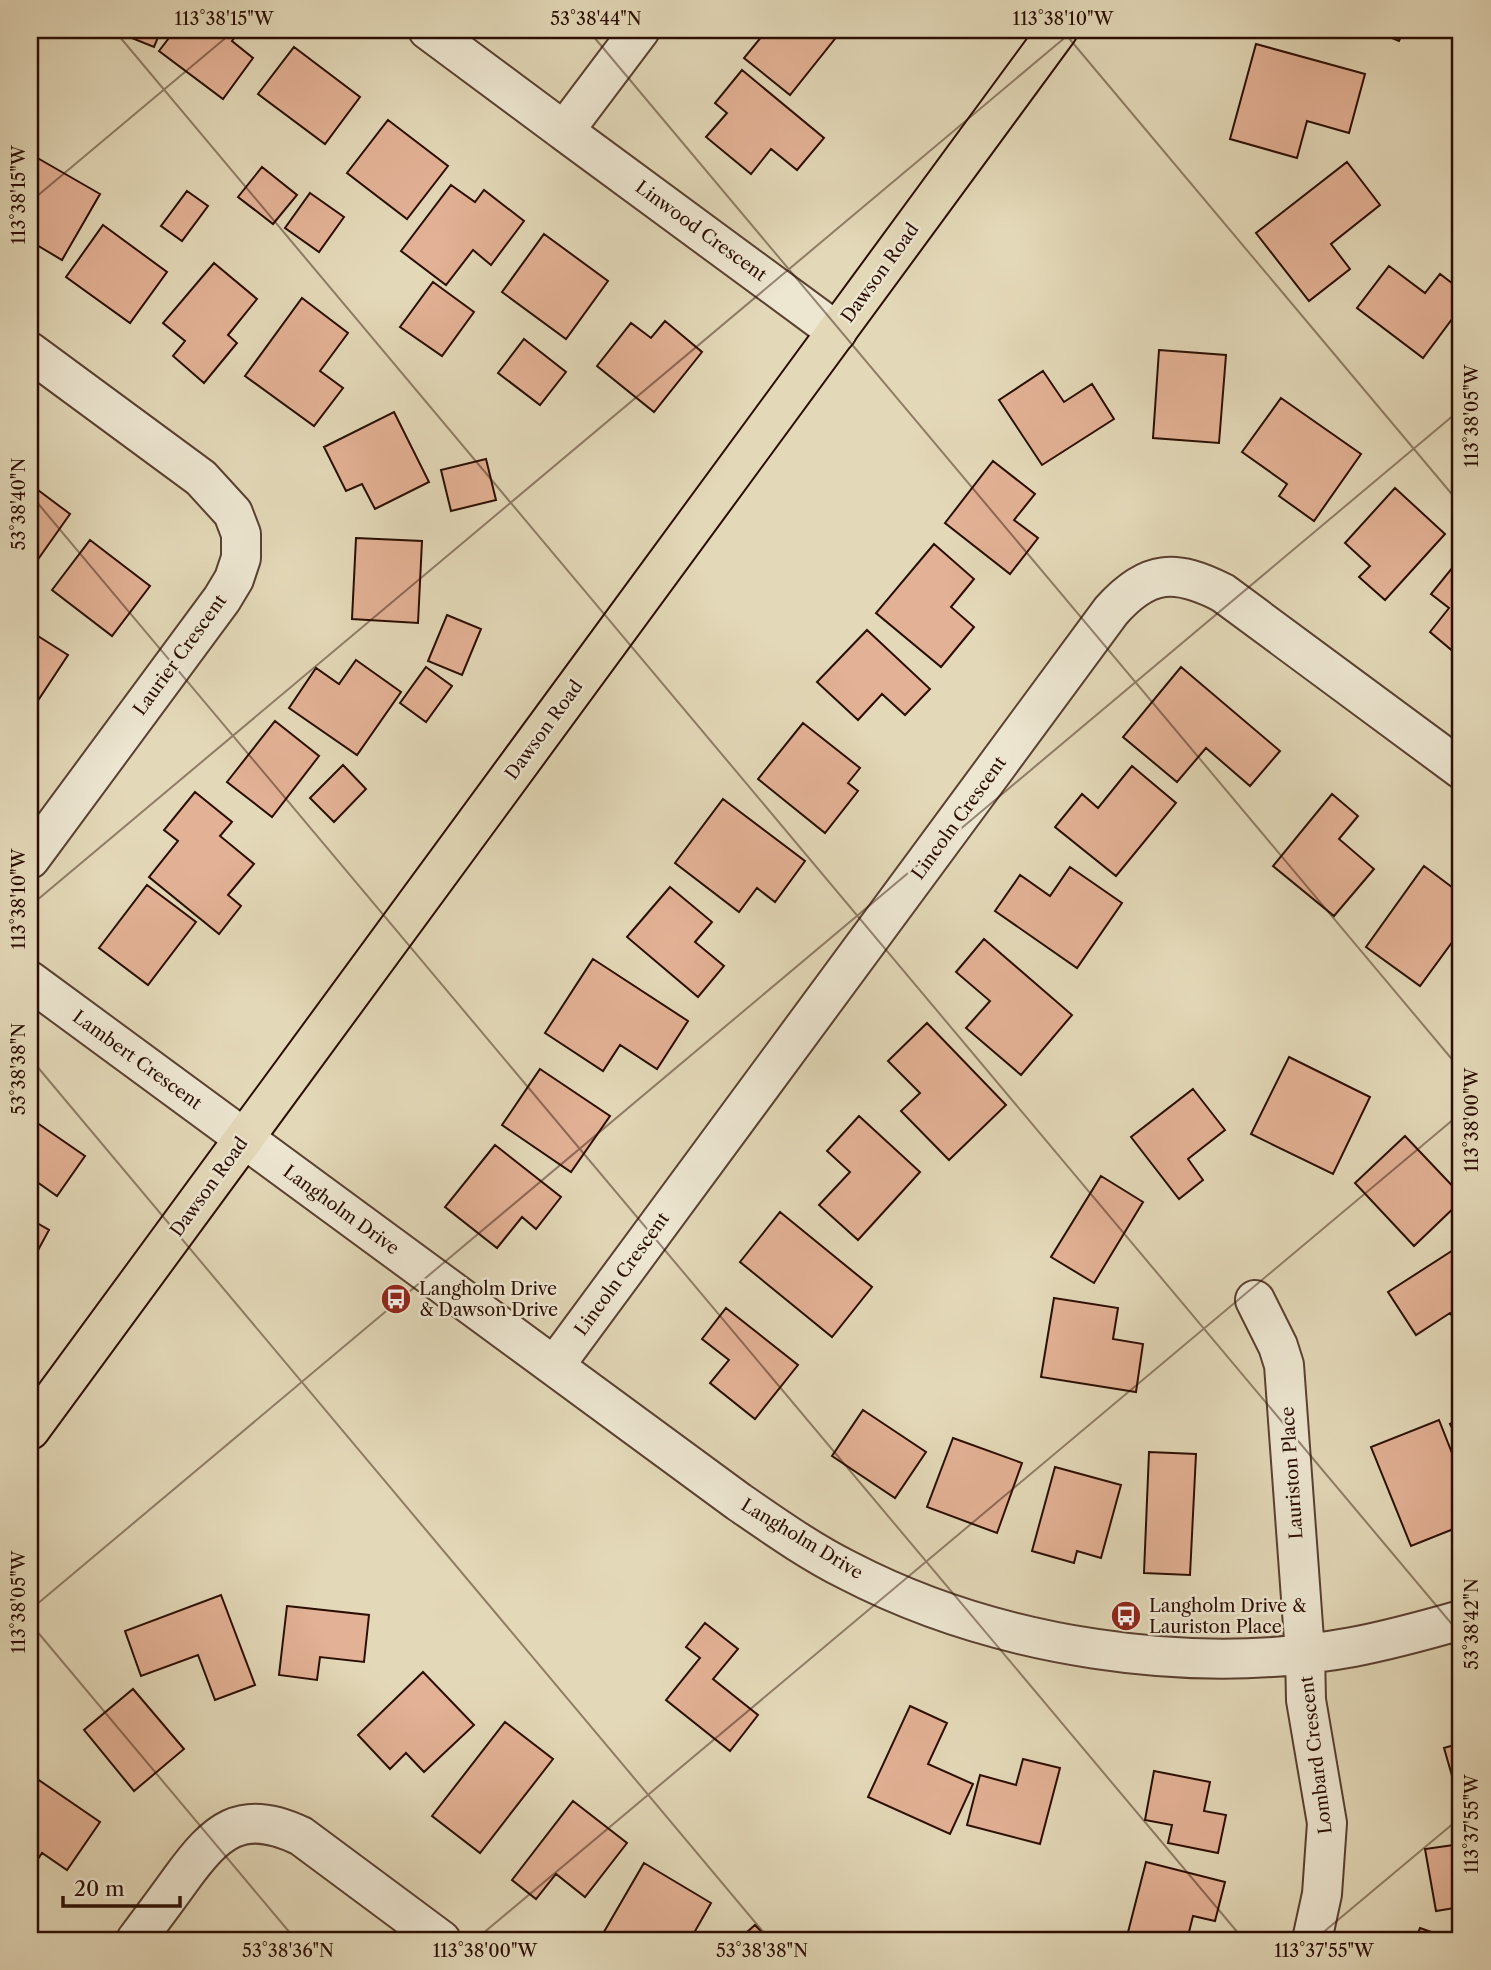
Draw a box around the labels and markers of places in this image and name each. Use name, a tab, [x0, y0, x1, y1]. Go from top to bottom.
place label: Langholm Drive & Dawson Drive	[419, 1278, 558, 1321]
bus stop icon: Langholm Drive & Dawson Drive	[379, 1282, 413, 1316]
place label: Langholm Drive & Lauriston Place	[1149, 1595, 1307, 1638]
bus stop icon: Langholm Drive & Lauriston Place	[1109, 1599, 1143, 1633]

